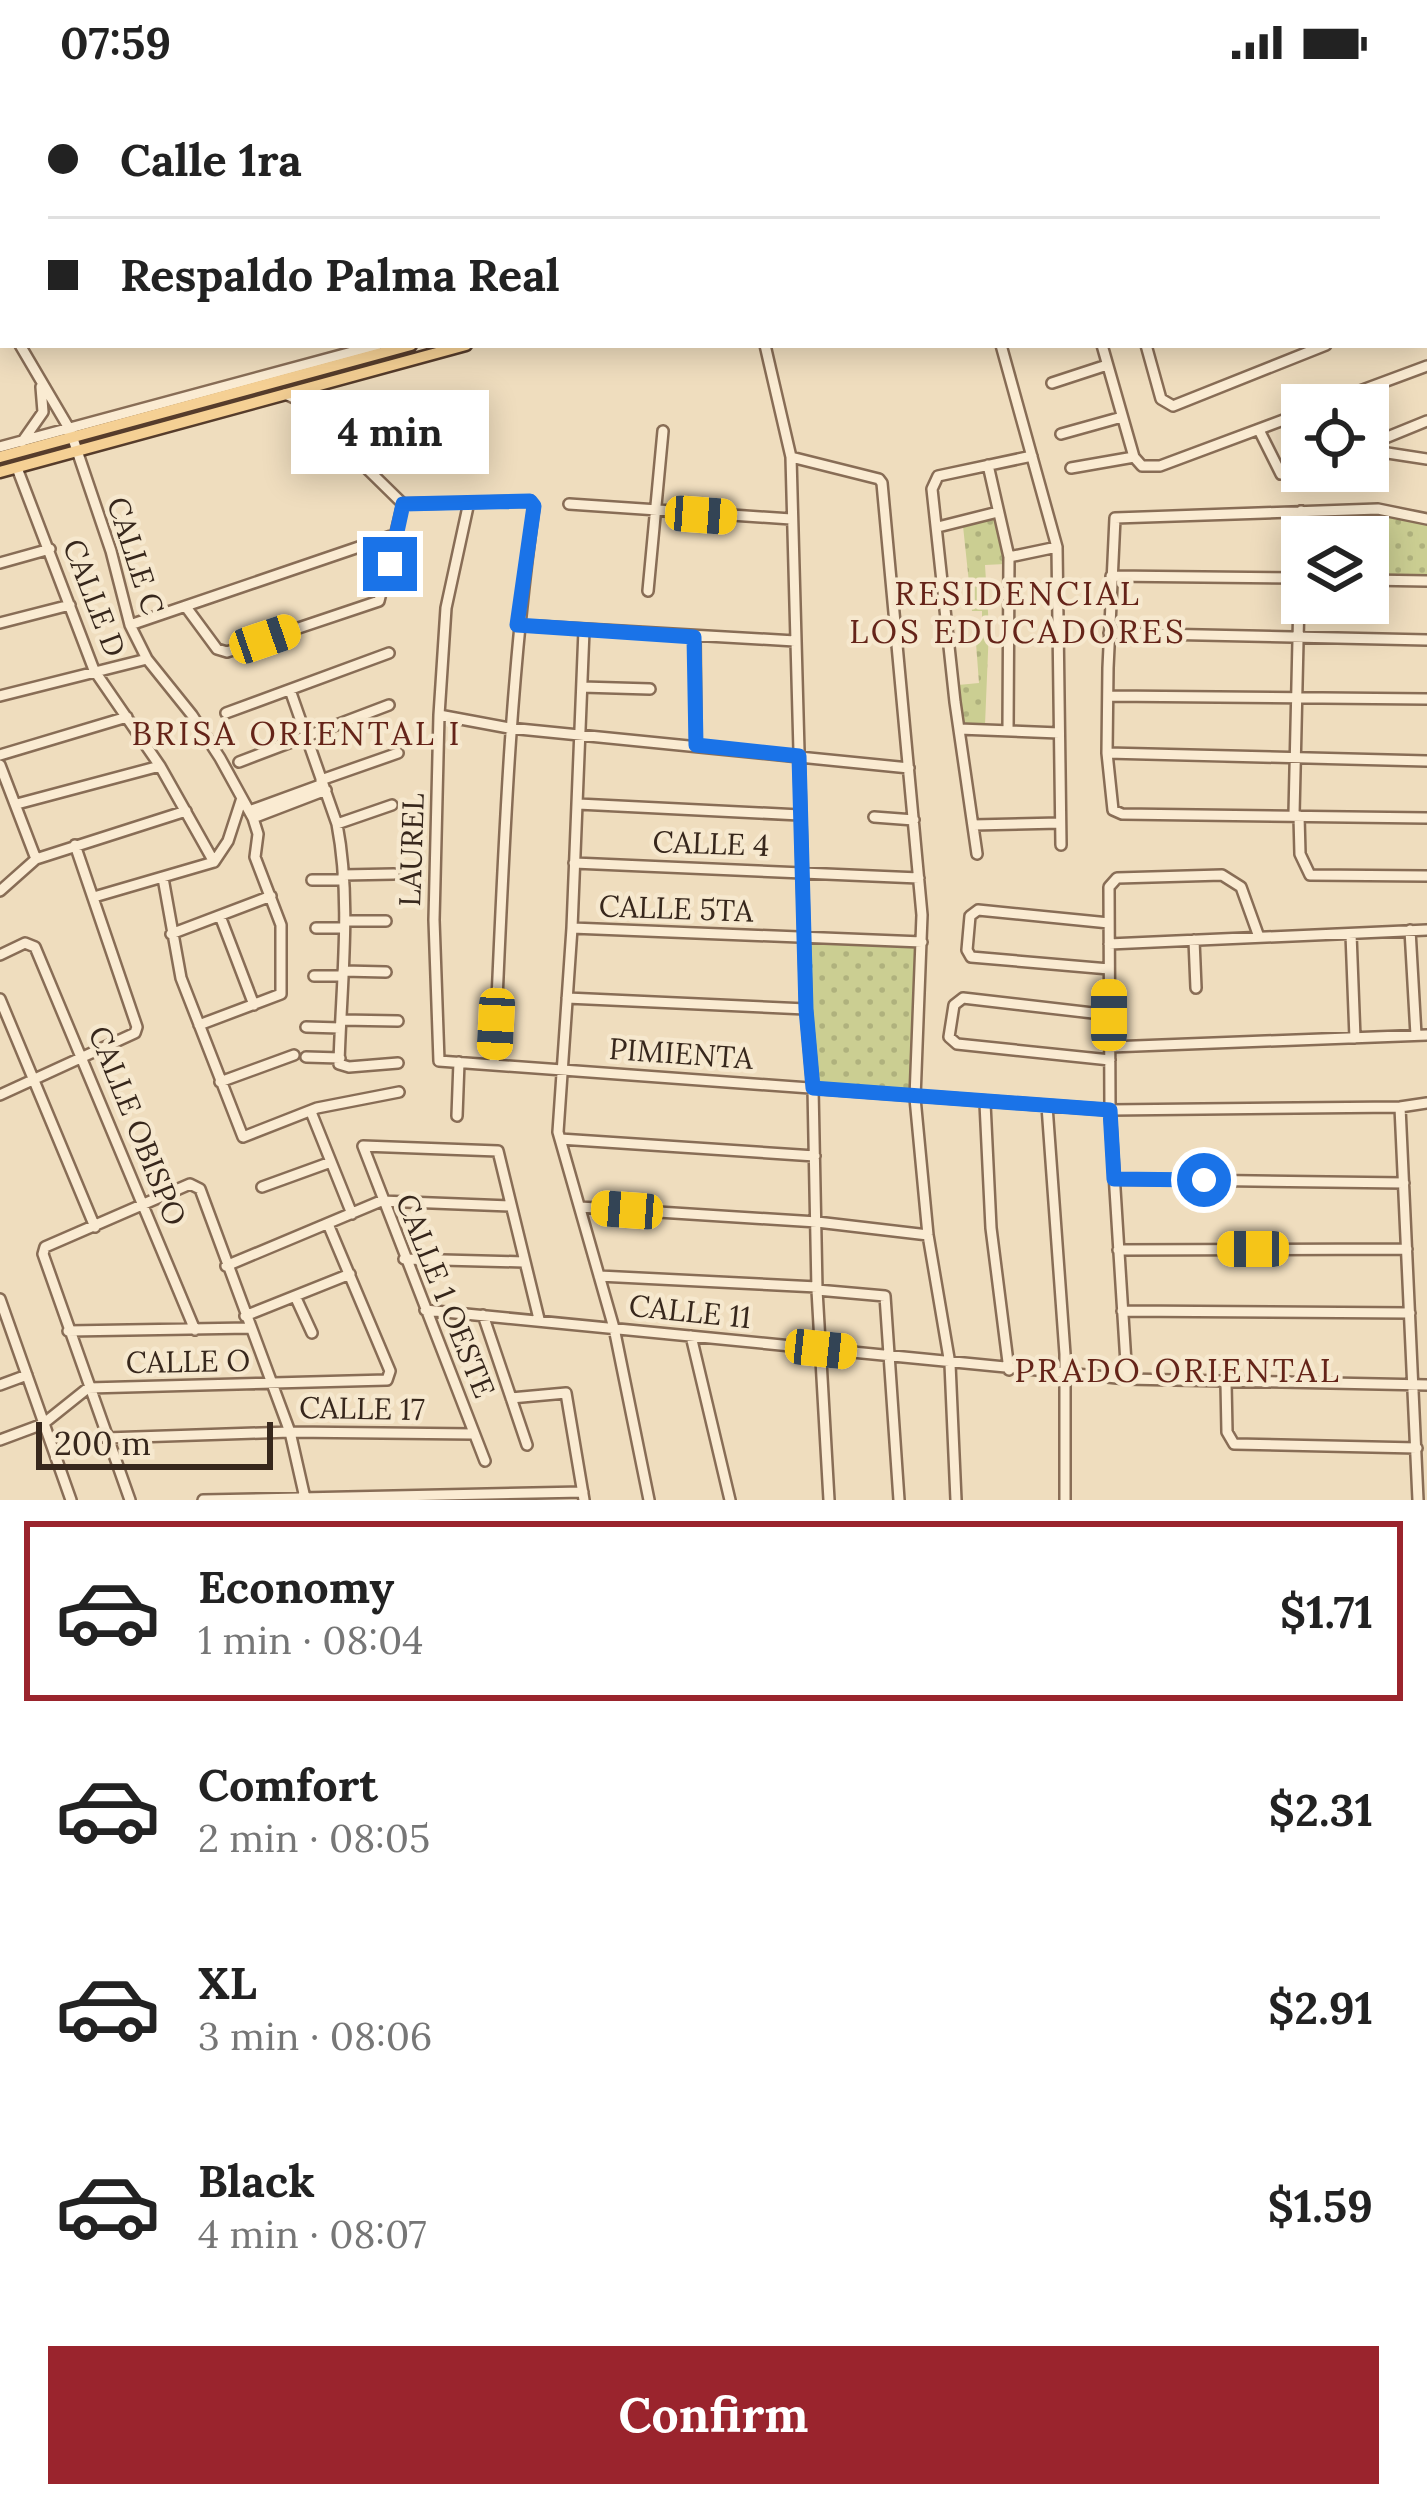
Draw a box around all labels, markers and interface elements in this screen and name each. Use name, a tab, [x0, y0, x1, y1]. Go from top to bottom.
text: 07:59	[60, 14, 171, 71]
text: Calle 1ra	[120, 131, 302, 188]
text: Respaldo Palma Real	[120, 246, 560, 303]
map controls	[1281, 384, 1389, 624]
button: locate	[1281, 384, 1389, 492]
callout: 4 min	[291, 390, 489, 474]
text: 4 min	[337, 407, 443, 457]
street label: CALLE C	[99, 492, 173, 619]
car	[664, 495, 738, 535]
button: layers	[1281, 516, 1389, 624]
street label: CALLE D	[55, 533, 135, 662]
route end	[363, 537, 417, 591]
district label: RESIDENCIAL LOS EDUCADORES	[849, 572, 1187, 652]
car	[225, 610, 305, 668]
district label: BRISA ORIENTAL I	[131, 712, 463, 754]
street label: LAUREL	[390, 793, 432, 907]
street label: CALLE 4	[652, 822, 770, 864]
street label: CALLE 5TA	[598, 886, 755, 930]
car	[1091, 979, 1127, 1051]
car	[476, 987, 516, 1061]
street label: CALLE OBISPO	[81, 1020, 195, 1231]
street label: PIMIENTA	[608, 1029, 756, 1077]
route start	[1177, 1153, 1231, 1207]
street label: CALLE 1 OESTE	[388, 1188, 504, 1403]
car	[590, 1190, 664, 1230]
car	[1217, 1231, 1289, 1267]
street label: CALLE 11	[627, 1286, 753, 1336]
car	[783, 1327, 859, 1371]
street label: CALLE O	[125, 1341, 251, 1381]
district label: PRADO ORIENTAL	[1014, 1349, 1342, 1391]
street label: CALLE 17	[299, 1388, 425, 1428]
scale bar	[36, 1416, 273, 1469]
text: 200 m	[54, 1422, 151, 1464]
icon: car	[54, 1557, 162, 1665]
text: Economy	[198, 1558, 394, 1615]
text: $1.71	[1280, 1583, 1373, 1640]
text: 1 min · 08:04	[198, 1615, 423, 1665]
icon: car	[54, 1755, 162, 1863]
text: Comfort	[198, 1756, 378, 1813]
text: $2.31	[1269, 1781, 1373, 1838]
text: 2 min · 08:05	[198, 1813, 430, 1863]
icon: car	[54, 1953, 162, 2061]
text: XL	[198, 1954, 257, 2011]
text: $2.91	[1268, 1979, 1373, 2036]
text: 3 min · 08:06	[198, 2011, 432, 2061]
icon: car	[54, 2151, 162, 2259]
text: Black	[198, 2152, 315, 2209]
text: $1.59	[1268, 2177, 1373, 2234]
text: 4 min · 08:07	[198, 2209, 426, 2259]
button: Confirm	[48, 2346, 1379, 2484]

